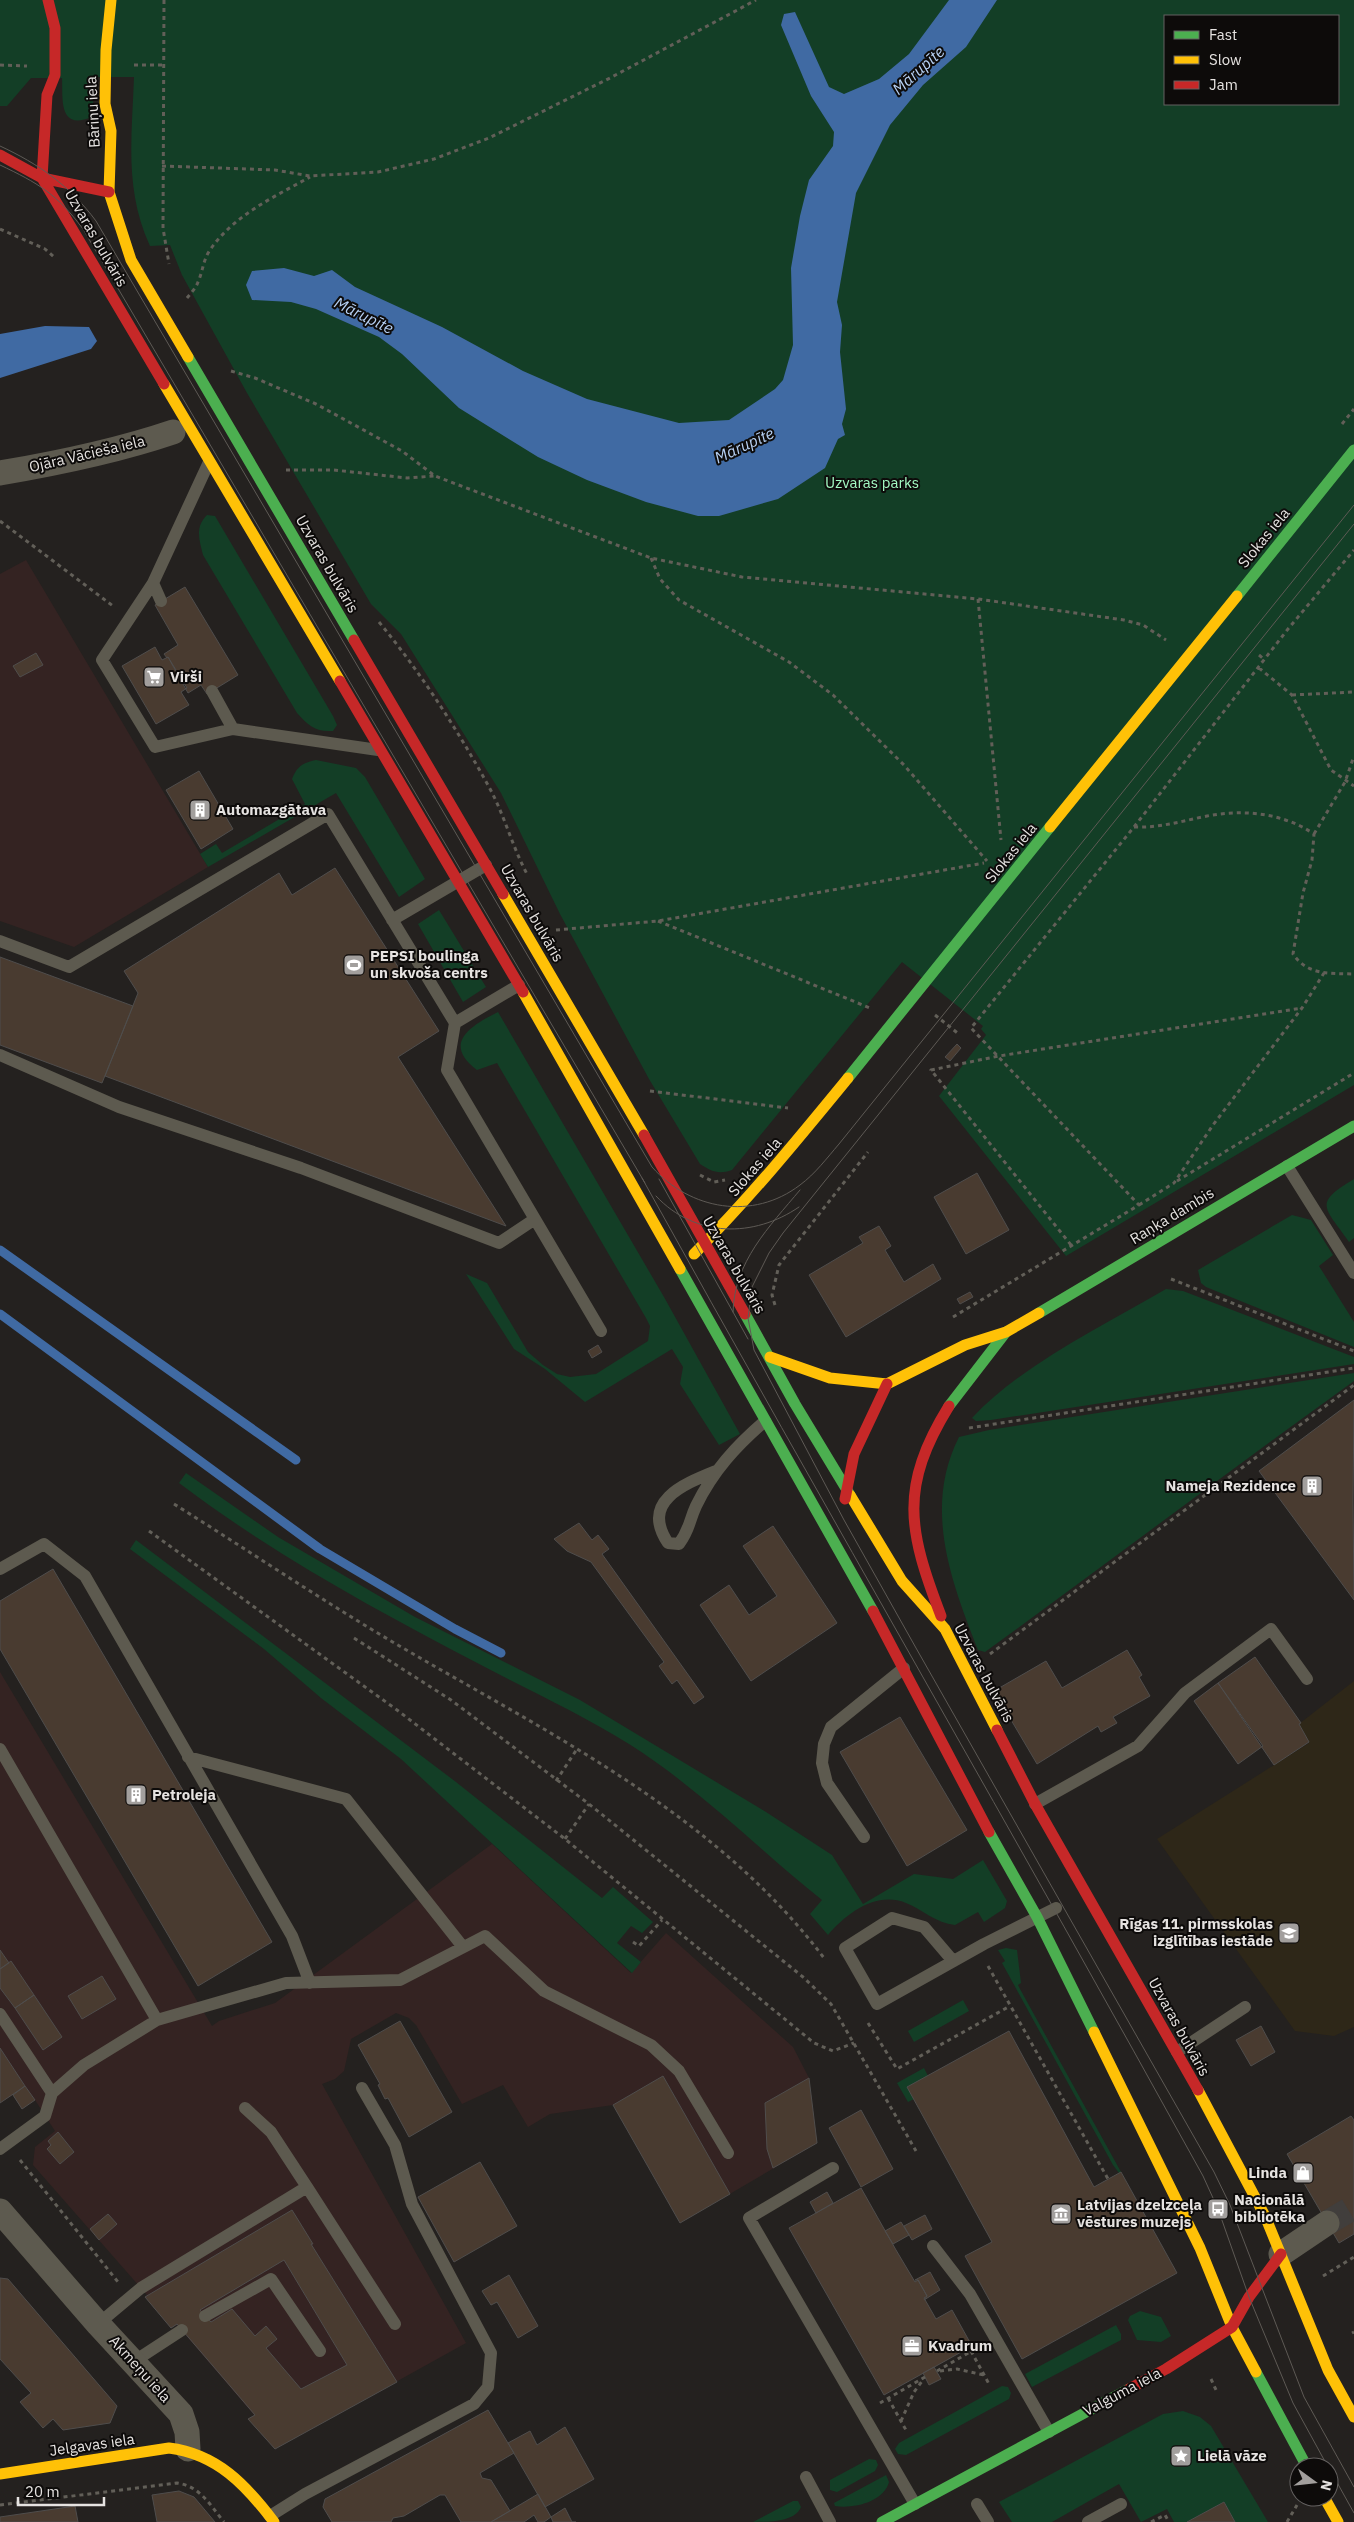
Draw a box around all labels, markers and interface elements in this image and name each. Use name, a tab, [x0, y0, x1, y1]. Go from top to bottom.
legend	[1164, 15, 1339, 105]
text: Fast	[1209, 25, 1237, 44]
water label: Mārupīte	[888, 41, 948, 99]
text: Slow	[1209, 50, 1242, 69]
text: Jam	[1209, 75, 1238, 94]
street label: Bāriņu iela	[81, 76, 104, 148]
street label: Uzvaras bulvāris	[61, 186, 132, 290]
water label: Mārupīte	[331, 292, 397, 338]
water label: Mārupīte	[711, 423, 777, 467]
street label: Ojāra Vācieša iela	[27, 431, 147, 476]
park label: Uzvaras parks	[825, 473, 919, 492]
street label: Slokas iela	[1234, 504, 1294, 572]
street label: Uzvaras bulvāris	[292, 512, 363, 616]
supermarket icon: Virši	[142, 665, 166, 689]
place label: Virši	[170, 667, 202, 686]
building icon: Automazgātava	[188, 798, 212, 822]
place label: Automazgātava	[216, 800, 327, 819]
street label: Slokas iela	[981, 819, 1041, 887]
street label: Uzvaras bulvāris	[497, 861, 568, 965]
place label: PEPSI boulinga un skvoša centrs	[370, 946, 488, 982]
sports icon: PEPSI boulinga un skvoša centrs	[342, 953, 366, 977]
street label: Slokas iela	[724, 1133, 785, 1200]
street label: Raņķa dambis	[1126, 1183, 1217, 1248]
street label: Uzvaras bulvāris	[699, 1213, 770, 1317]
building icon: Nameja Rezidence	[1300, 1474, 1324, 1498]
place label: Nameja Rezidence	[1165, 1476, 1296, 1495]
street label: Uzvaras bulvāris	[950, 1620, 1019, 1726]
building icon: Petroleja	[124, 1783, 148, 1807]
place label: Petroleja	[152, 1785, 216, 1804]
place label: Rīgas 11. pirmsskolas izglītības iestāde	[1119, 1914, 1273, 1950]
school or university icon: Rīgas 11. pirmsskolas izglītības iestāde	[1277, 1921, 1301, 1945]
street label: Uzvaras bulvāris	[1145, 1974, 1214, 2079]
shop icon: Linda	[1291, 2161, 1315, 2185]
place label: Linda	[1248, 2163, 1287, 2182]
place label: Nacionālā bibliotēka	[1234, 2190, 1306, 2226]
place label: Latvijas dzelzceļa vēstures muzejs	[1077, 2195, 1203, 2231]
bus stop icon: Nacionālā bibliotēka	[1206, 2197, 1230, 2221]
museum icon: Latvijas dzelzceļa vēstures muzejs	[1049, 2202, 1073, 2226]
street label: Akmeņu iela	[105, 2331, 175, 2406]
office icon: Kvadrum	[900, 2334, 924, 2358]
place label: Kvadrum	[928, 2336, 992, 2355]
street label: Valguma iela	[1079, 2363, 1164, 2420]
street label: Jelgavas iela	[48, 2429, 136, 2460]
place icon: Lielā vāze	[1169, 2444, 1193, 2468]
place label: Lielā vāze	[1197, 2446, 1267, 2465]
north arrow	[1289, 2457, 1339, 2507]
scale bar	[18, 2474, 104, 2506]
text: N	[1317, 2478, 1337, 2493]
text: 20 m	[25, 2482, 60, 2501]

